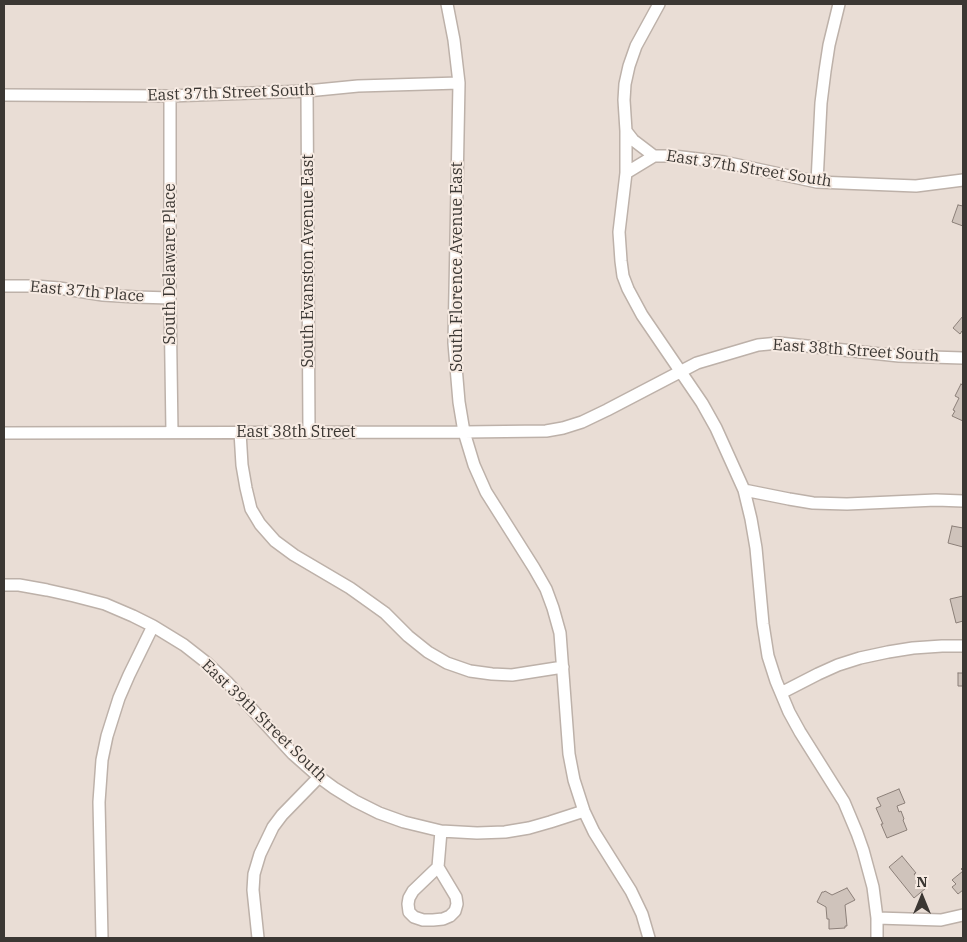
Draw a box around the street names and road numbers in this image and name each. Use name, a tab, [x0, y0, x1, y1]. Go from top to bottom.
street label: East 37th Street South	[147, 80, 315, 106]
street label: East 37th Street South	[665, 146, 833, 192]
street label: South Evanston Avenue East	[298, 154, 318, 368]
street label: South Florence Avenue East	[447, 162, 467, 372]
street label: South Delaware Place	[160, 183, 180, 345]
street label: East 37th Place	[29, 277, 145, 307]
street label: East 38th Street South	[772, 336, 940, 366]
street label: East 38th Street	[236, 422, 356, 442]
street label: East 39th Street South	[197, 656, 331, 786]

